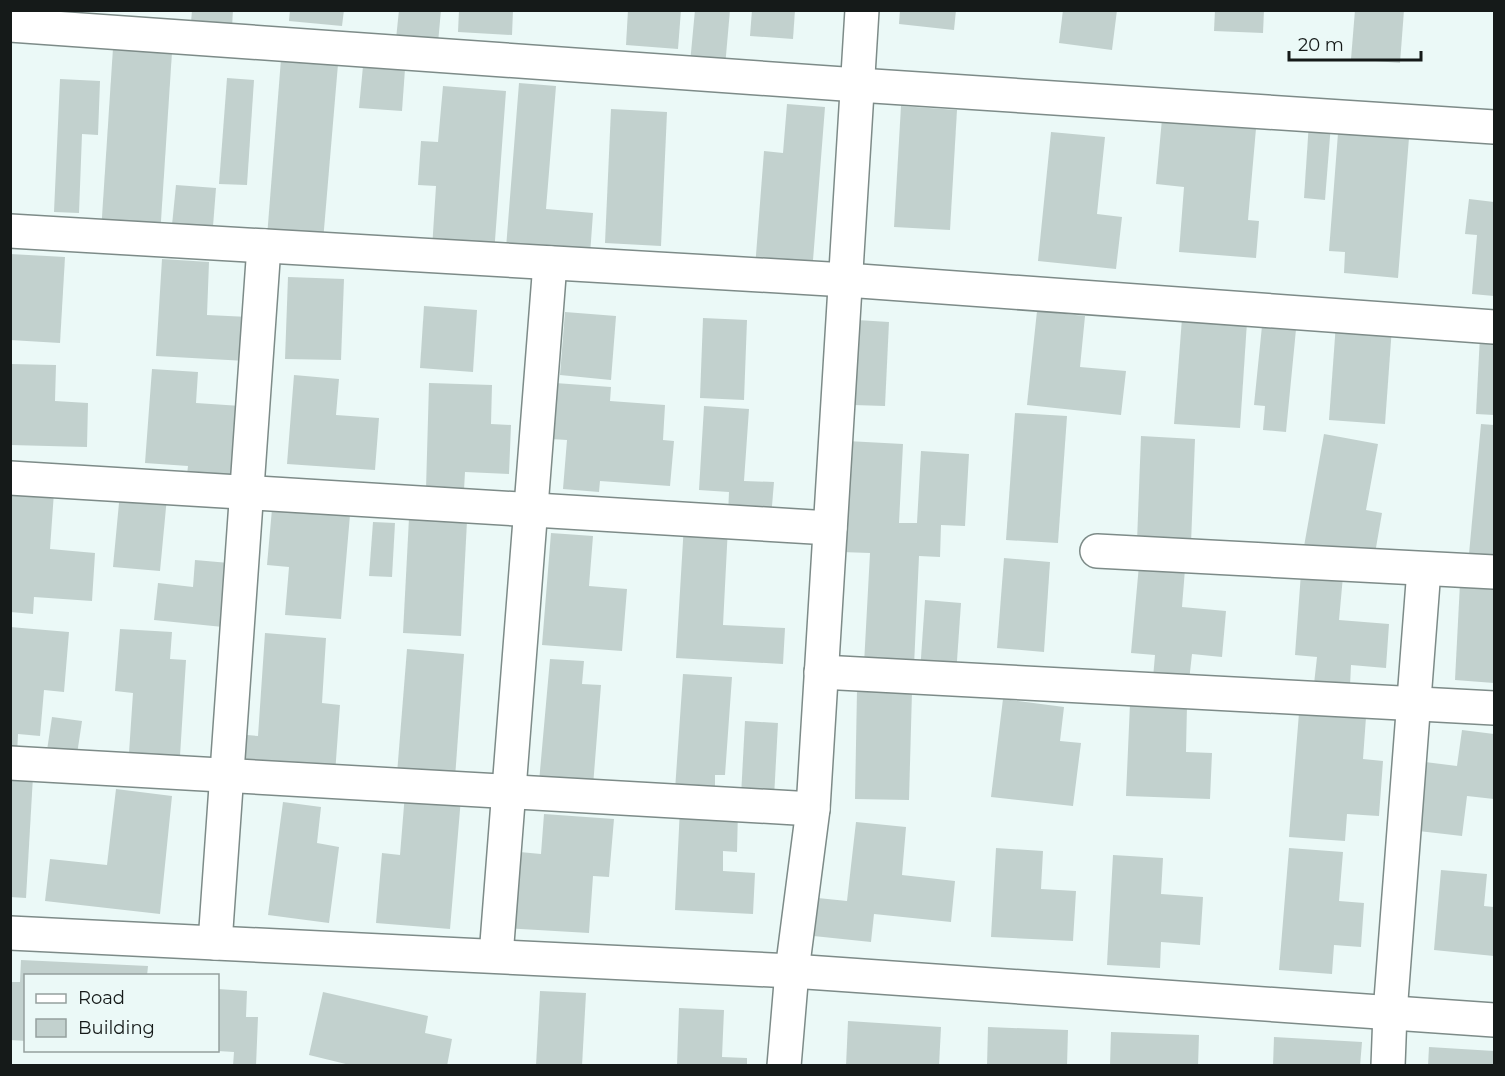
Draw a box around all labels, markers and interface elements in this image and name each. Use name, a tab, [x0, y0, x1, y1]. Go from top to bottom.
scale bar	[1289, 24, 1421, 62]
text: 20 m	[1298, 34, 1344, 56]
legend	[24, 974, 219, 1052]
text: Road	[78, 987, 125, 1009]
text: Building	[78, 1017, 155, 1039]

